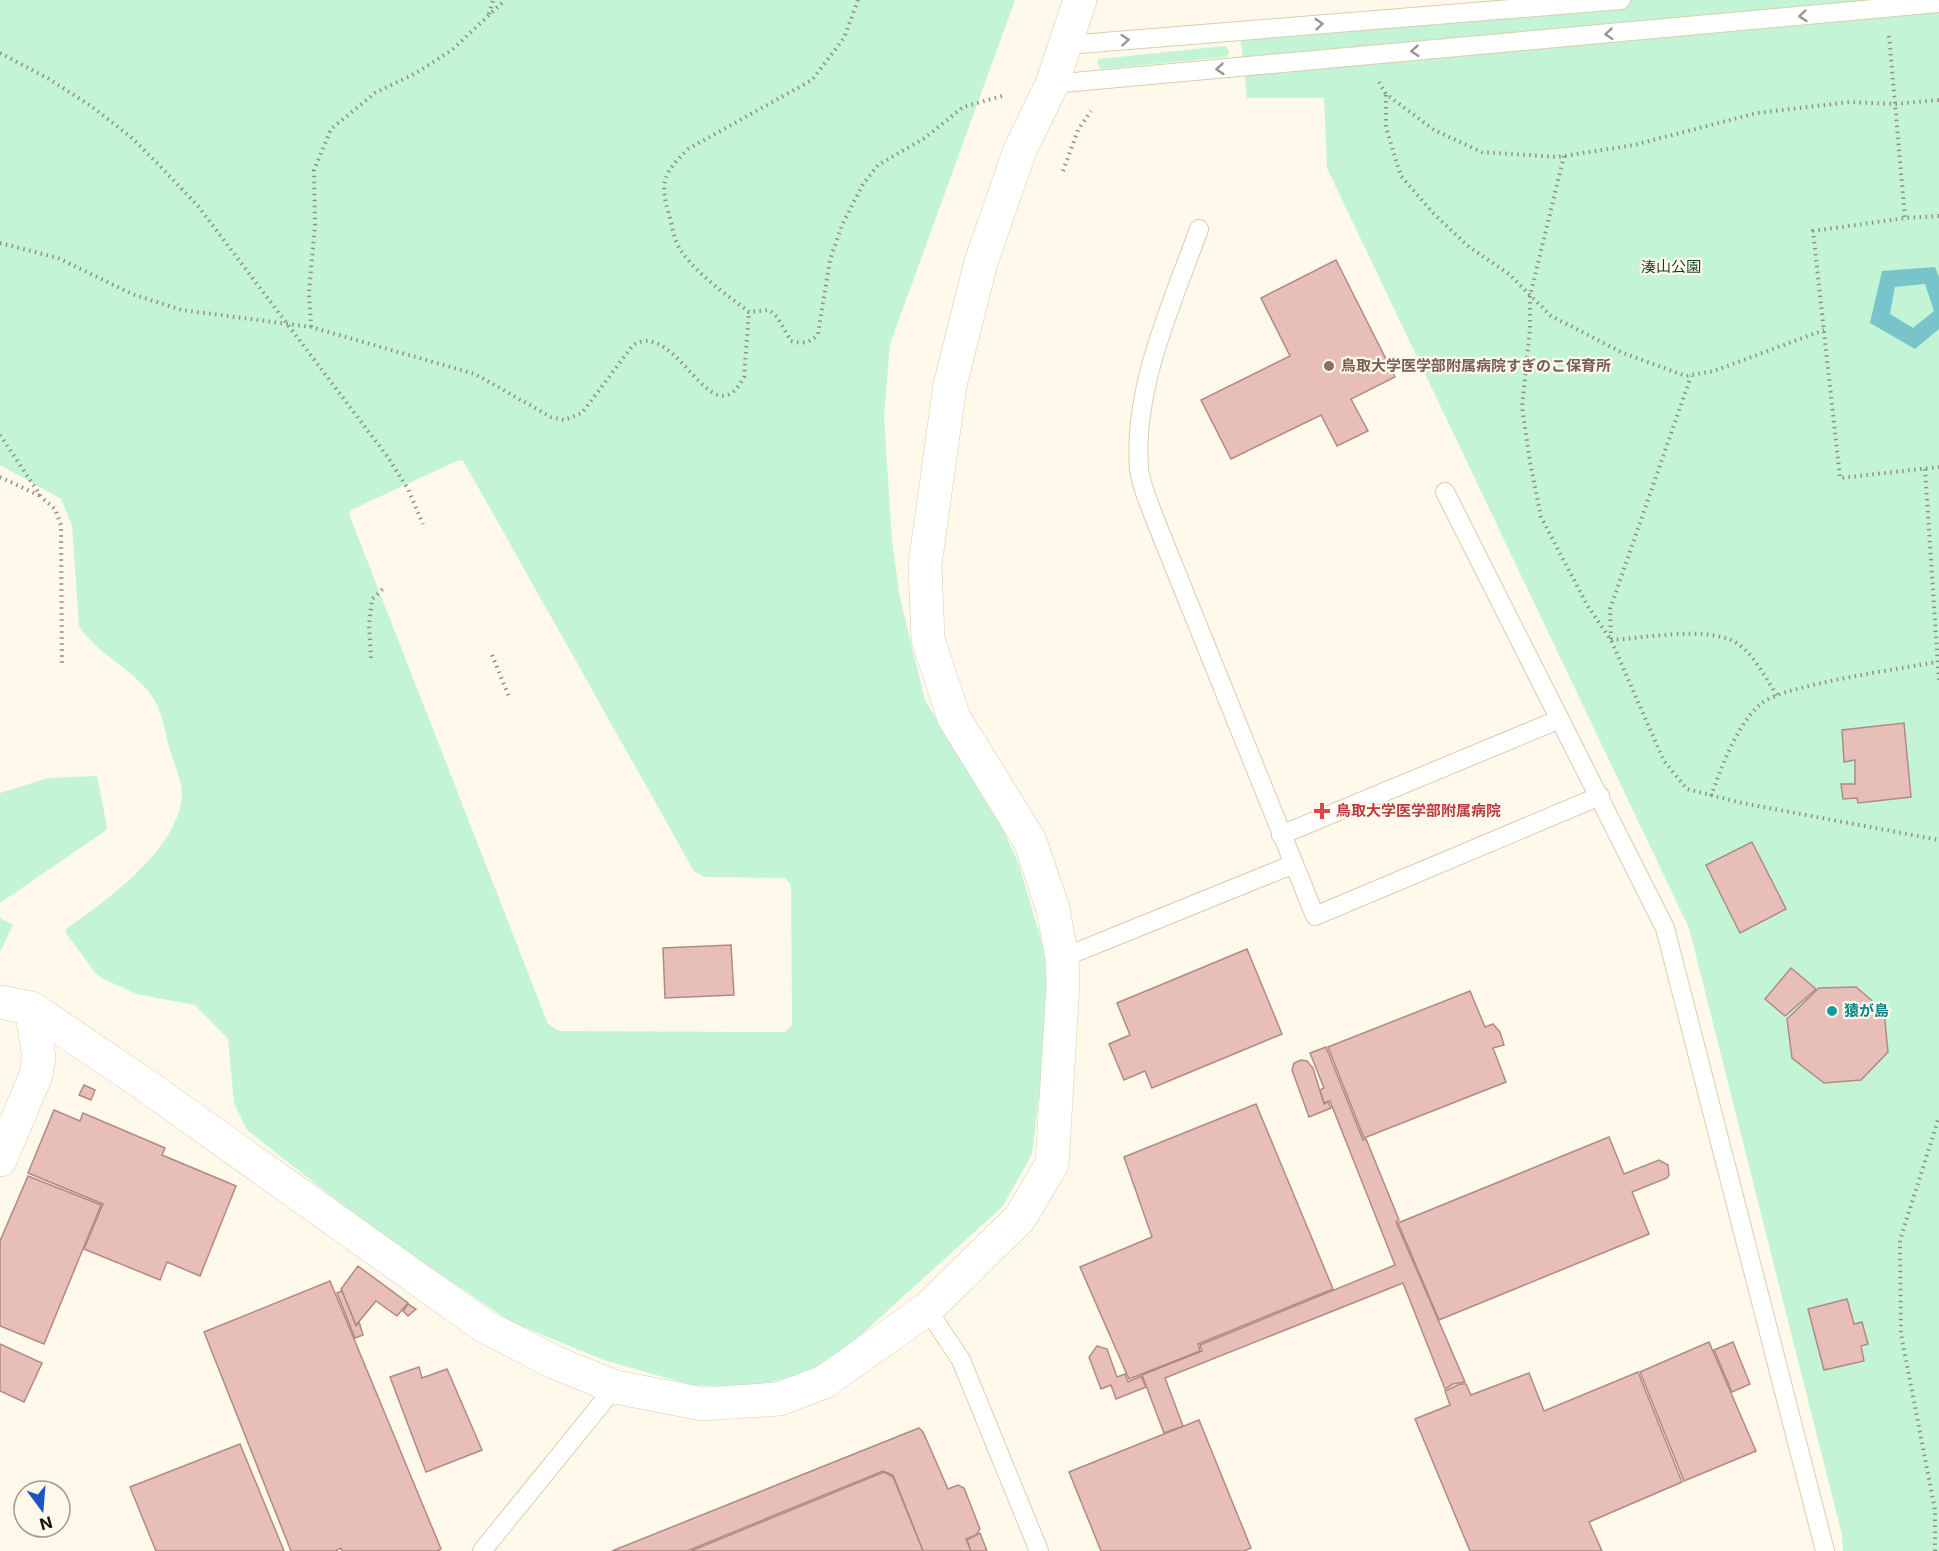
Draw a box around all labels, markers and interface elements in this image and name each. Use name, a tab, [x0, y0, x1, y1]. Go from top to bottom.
one-way arrow	[1798, 9, 1807, 22]
one-way arrow	[1315, 18, 1324, 31]
one-way arrow	[1604, 27, 1613, 40]
one-way arrow	[1120, 34, 1129, 47]
one-way arrow	[1410, 44, 1419, 57]
one-way arrow	[1216, 62, 1225, 75]
park label: 湊山公園	[1641, 257, 1701, 276]
place label: 鳥取大学医学部附属病院すぎのこ保育所	[1341, 356, 1611, 375]
marker: 鳥取大学医学部附属病院すぎのこ保育所	[1322, 359, 1336, 373]
place label: 鳥取大学医学部附属病院	[1336, 801, 1501, 820]
marker: 鳥取大学医学部附属病院	[1313, 802, 1331, 820]
place label: 猿が島	[1844, 1001, 1889, 1020]
marker: 猿が島	[1825, 1004, 1839, 1018]
north arrow	[12, 1479, 72, 1539]
text: N	[38, 1512, 55, 1535]

